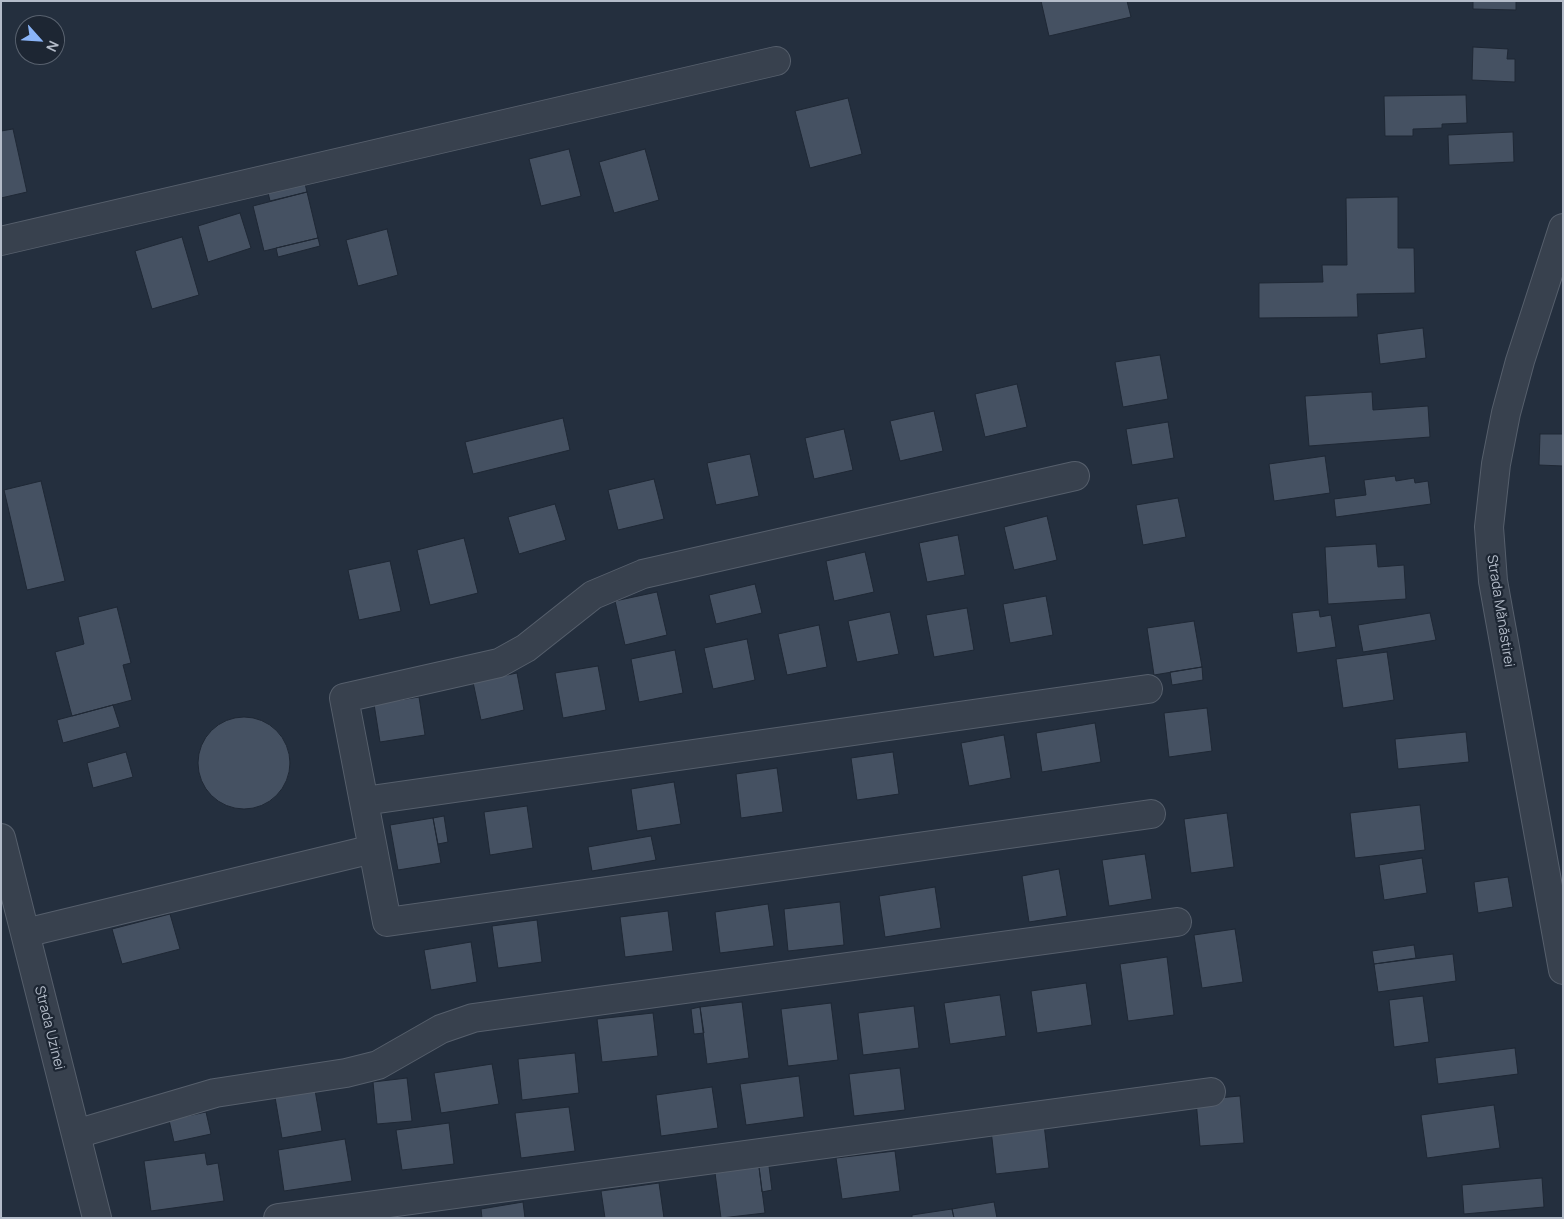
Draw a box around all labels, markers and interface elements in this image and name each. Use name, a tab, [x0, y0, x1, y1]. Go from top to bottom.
north arrow	[15, 15, 65, 65]
text: N	[42, 38, 64, 55]
street label: Strada Mănăstirei	[1483, 553, 1517, 669]
street label: Strada Uzinei	[30, 984, 68, 1072]

